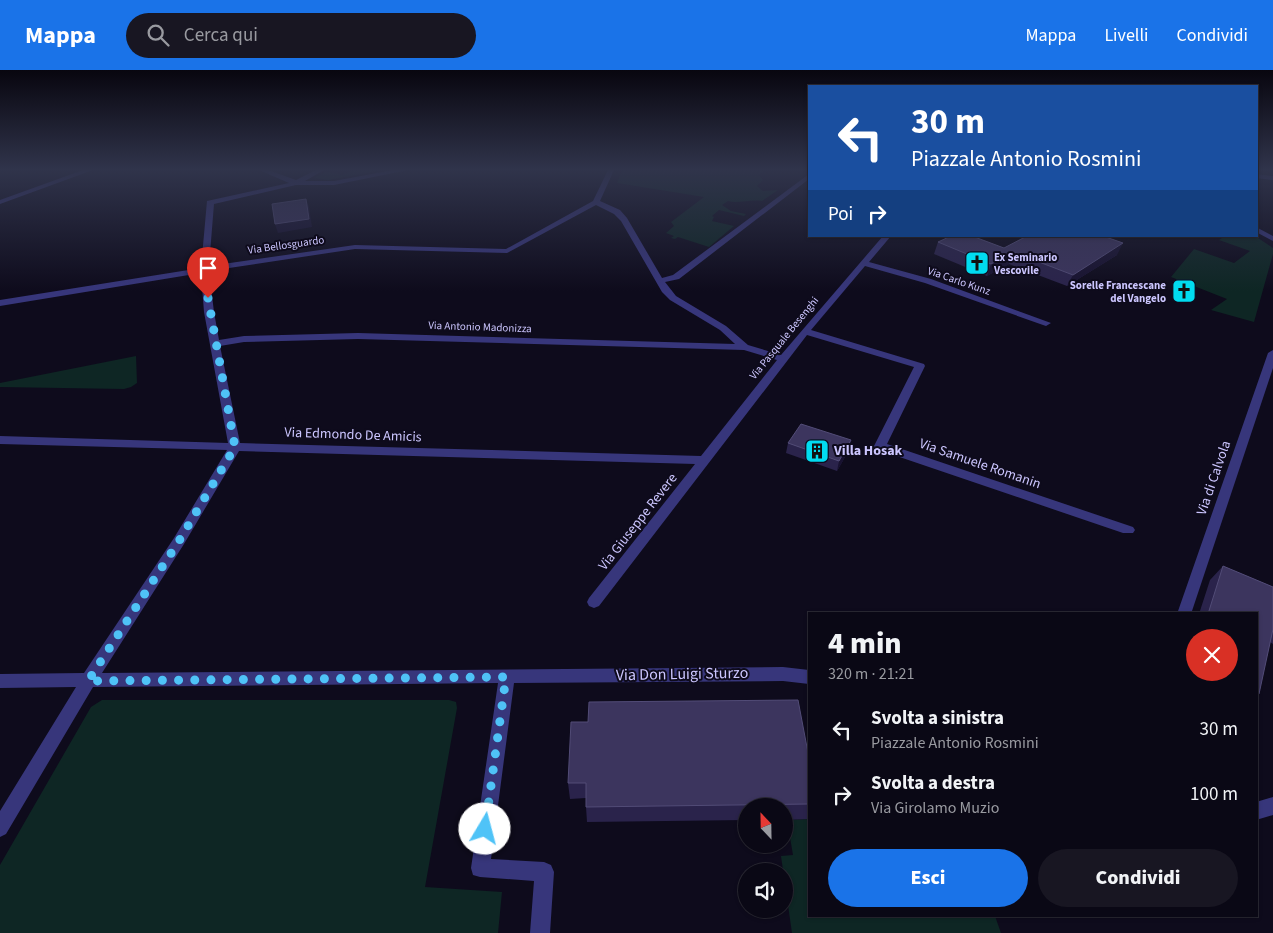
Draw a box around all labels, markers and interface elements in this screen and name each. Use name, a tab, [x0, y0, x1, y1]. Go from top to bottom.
search box	[126, 13, 476, 58]
text: Mappa	[25, 18, 96, 53]
icon: search	[144, 21, 172, 49]
text: Cerca qui	[184, 22, 258, 49]
text: Mappa	[1025, 23, 1076, 48]
text: Livelli	[1104, 23, 1148, 48]
text: Condividi	[1176, 23, 1248, 48]
text: 30 m	[911, 97, 985, 147]
icon: left	[828, 105, 893, 170]
text: Piazzale Antonio Rosmini	[911, 143, 1141, 175]
icon: right	[863, 200, 891, 228]
text: Poi	[828, 201, 853, 228]
street label: Via Bellosguardo	[247, 232, 325, 258]
pin	[187, 247, 229, 298]
church icon: Ex Seminario Vescovile	[964, 250, 990, 276]
place label: Ex Seminario Vescovile	[993, 250, 1057, 278]
icon: arrive	[194, 254, 222, 282]
street label: Via Carlo Kunz	[926, 263, 993, 299]
place label: Sorelle Francescane del Vangelo	[1070, 278, 1166, 306]
church icon: Sorelle Francescane del Vangelo	[1171, 278, 1197, 304]
street label: Via Pasquale Besenghi	[746, 294, 822, 382]
street label: Via Antonio Madonizza	[428, 318, 532, 336]
street label: Via Edmondo De Amicis	[284, 423, 422, 447]
street label: Via Samuele Romanin	[917, 434, 1043, 494]
building icon: Villa Hosak	[804, 438, 830, 464]
street label: Via di Calvola	[1192, 438, 1236, 518]
place label: Villa Hosak	[833, 441, 903, 461]
street label: Via Giuseppe Revere	[594, 469, 682, 575]
text: 4 min	[828, 622, 902, 665]
button: close	[1186, 629, 1238, 681]
street label: Via Don Luigi Sturzo	[616, 662, 748, 686]
text: 320 m · 21:21	[828, 663, 915, 685]
text: Svolta a sinistra	[871, 705, 1004, 732]
icon: left	[828, 716, 856, 744]
text: 30 m	[1200, 716, 1238, 743]
text: Piazzale Antonio Rosmini	[871, 732, 1039, 754]
text: Svolta a destra	[871, 770, 995, 797]
icon: right	[828, 781, 856, 809]
text: 100 m	[1190, 781, 1238, 808]
text: Via Girolamo Muzio	[871, 797, 999, 819]
north arrow	[738, 798, 792, 852]
map controls	[738, 798, 793, 918]
position arrow	[458, 802, 510, 854]
button: Esci	[828, 849, 1028, 907]
button: Condividi	[1038, 849, 1238, 907]
button: sound	[738, 863, 793, 918]

